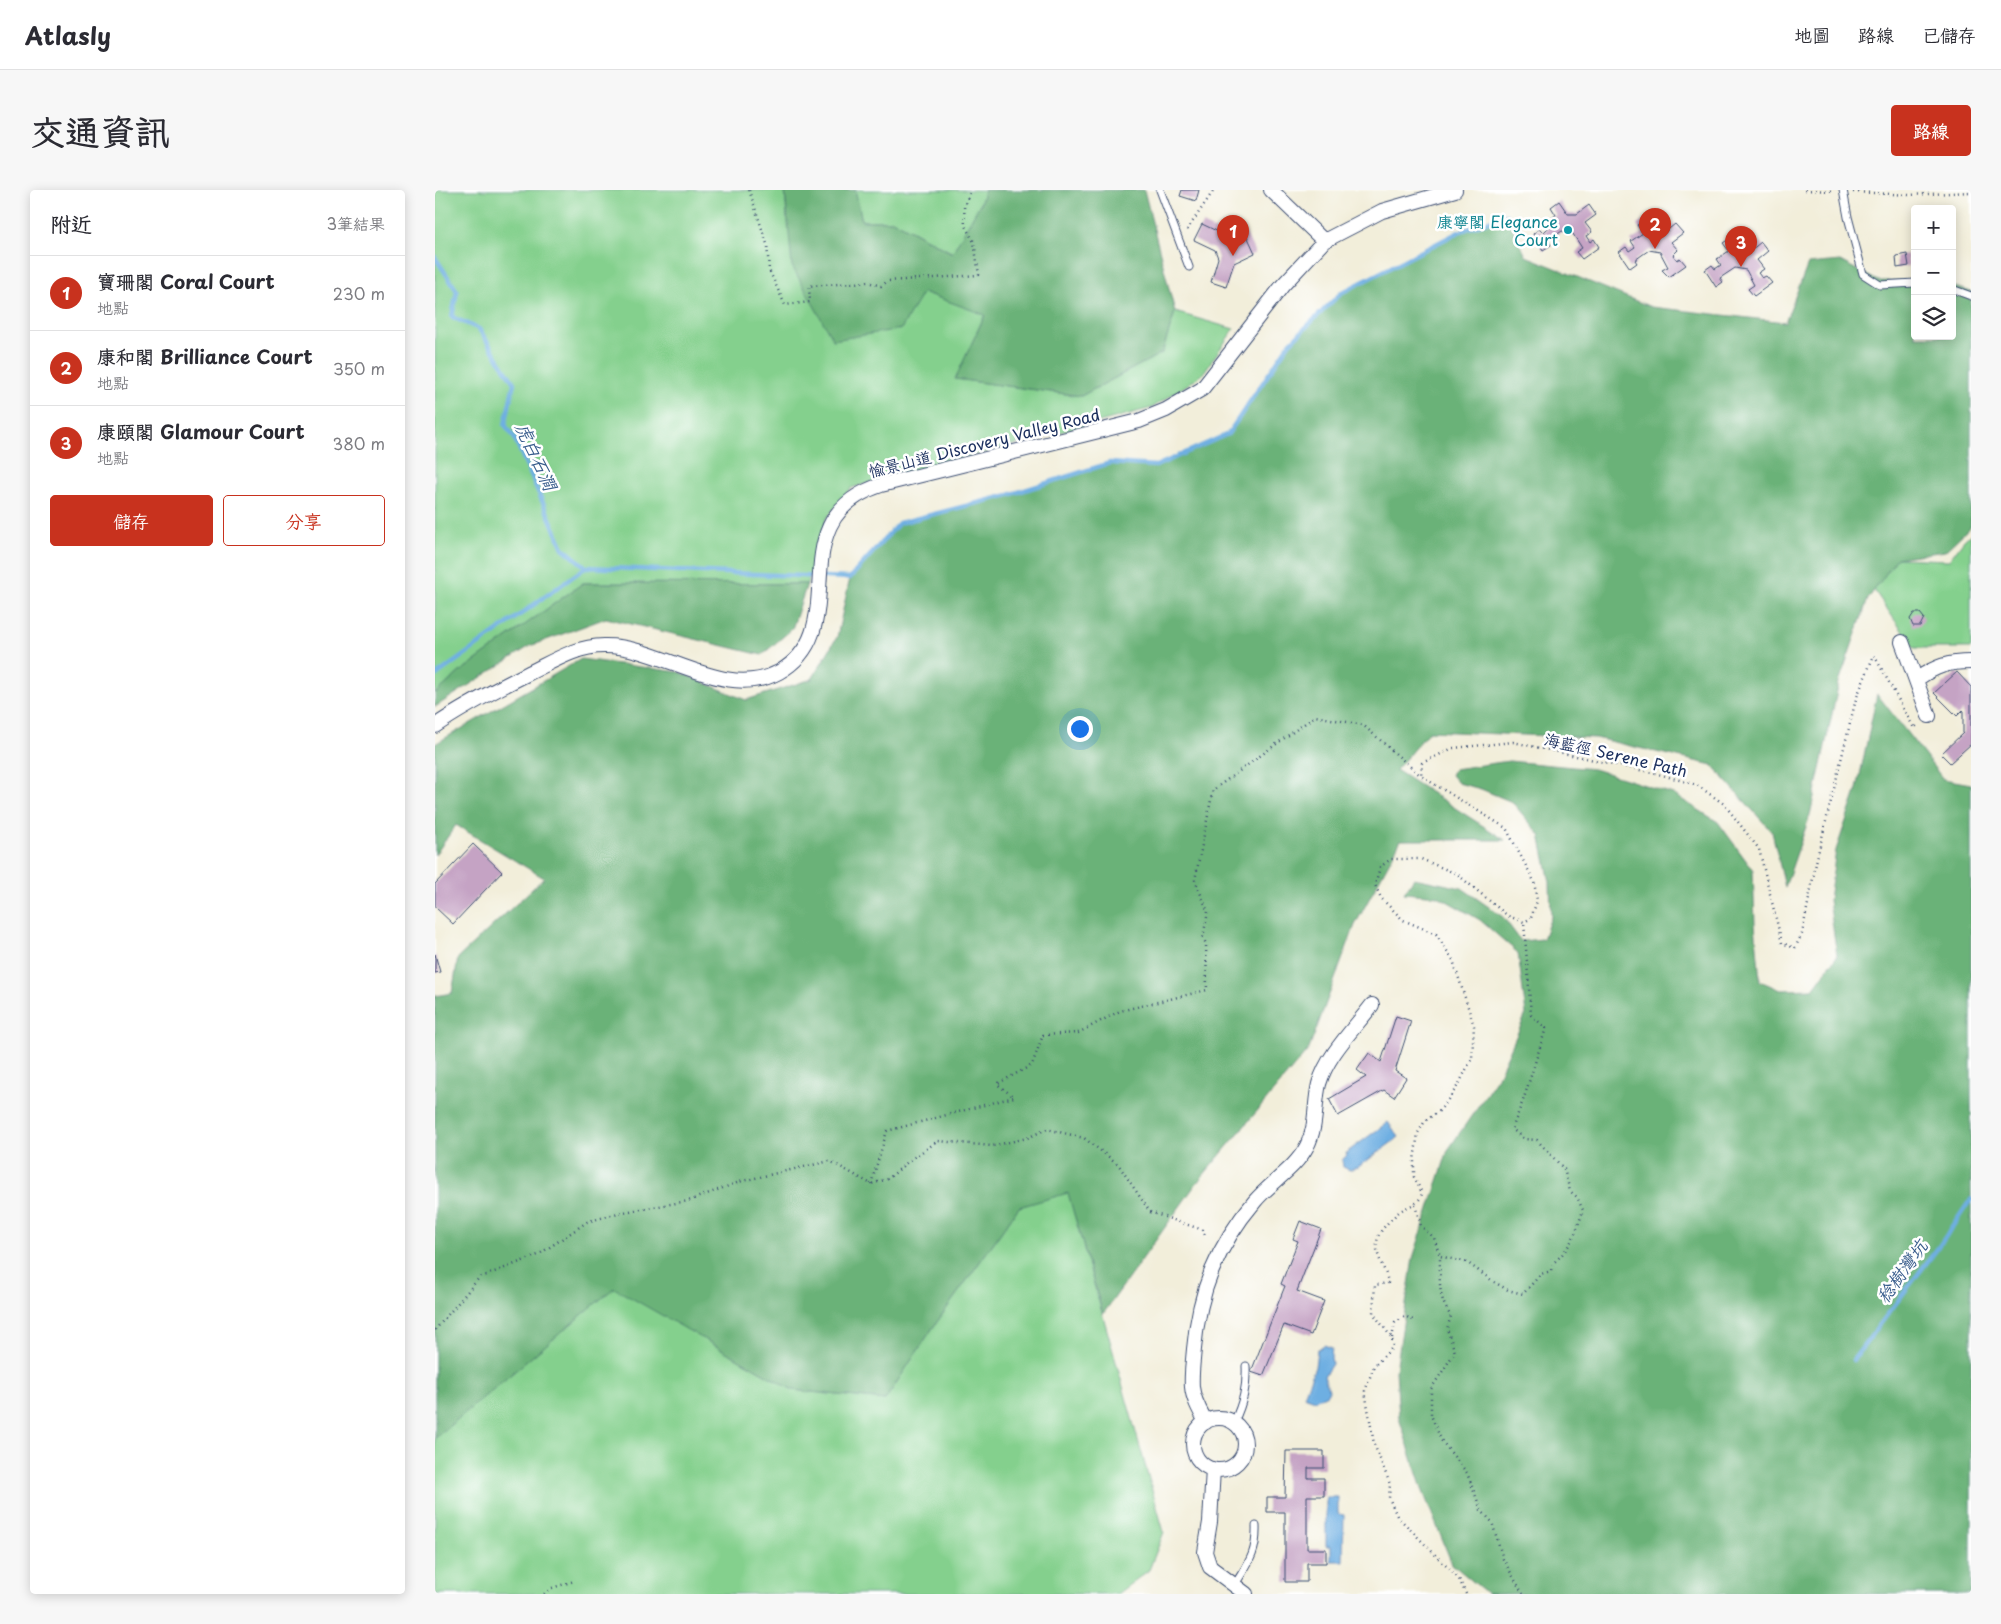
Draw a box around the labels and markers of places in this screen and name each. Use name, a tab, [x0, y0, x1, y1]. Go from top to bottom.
pin: 2	[1639, 208, 1671, 249]
place label: 康寧閣 Elegance Court	[1437, 209, 1558, 251]
pin: 1	[1217, 215, 1249, 256]
marker: 康寧閣 Elegance Court	[1562, 224, 1574, 236]
pin: 3	[1725, 226, 1757, 267]

